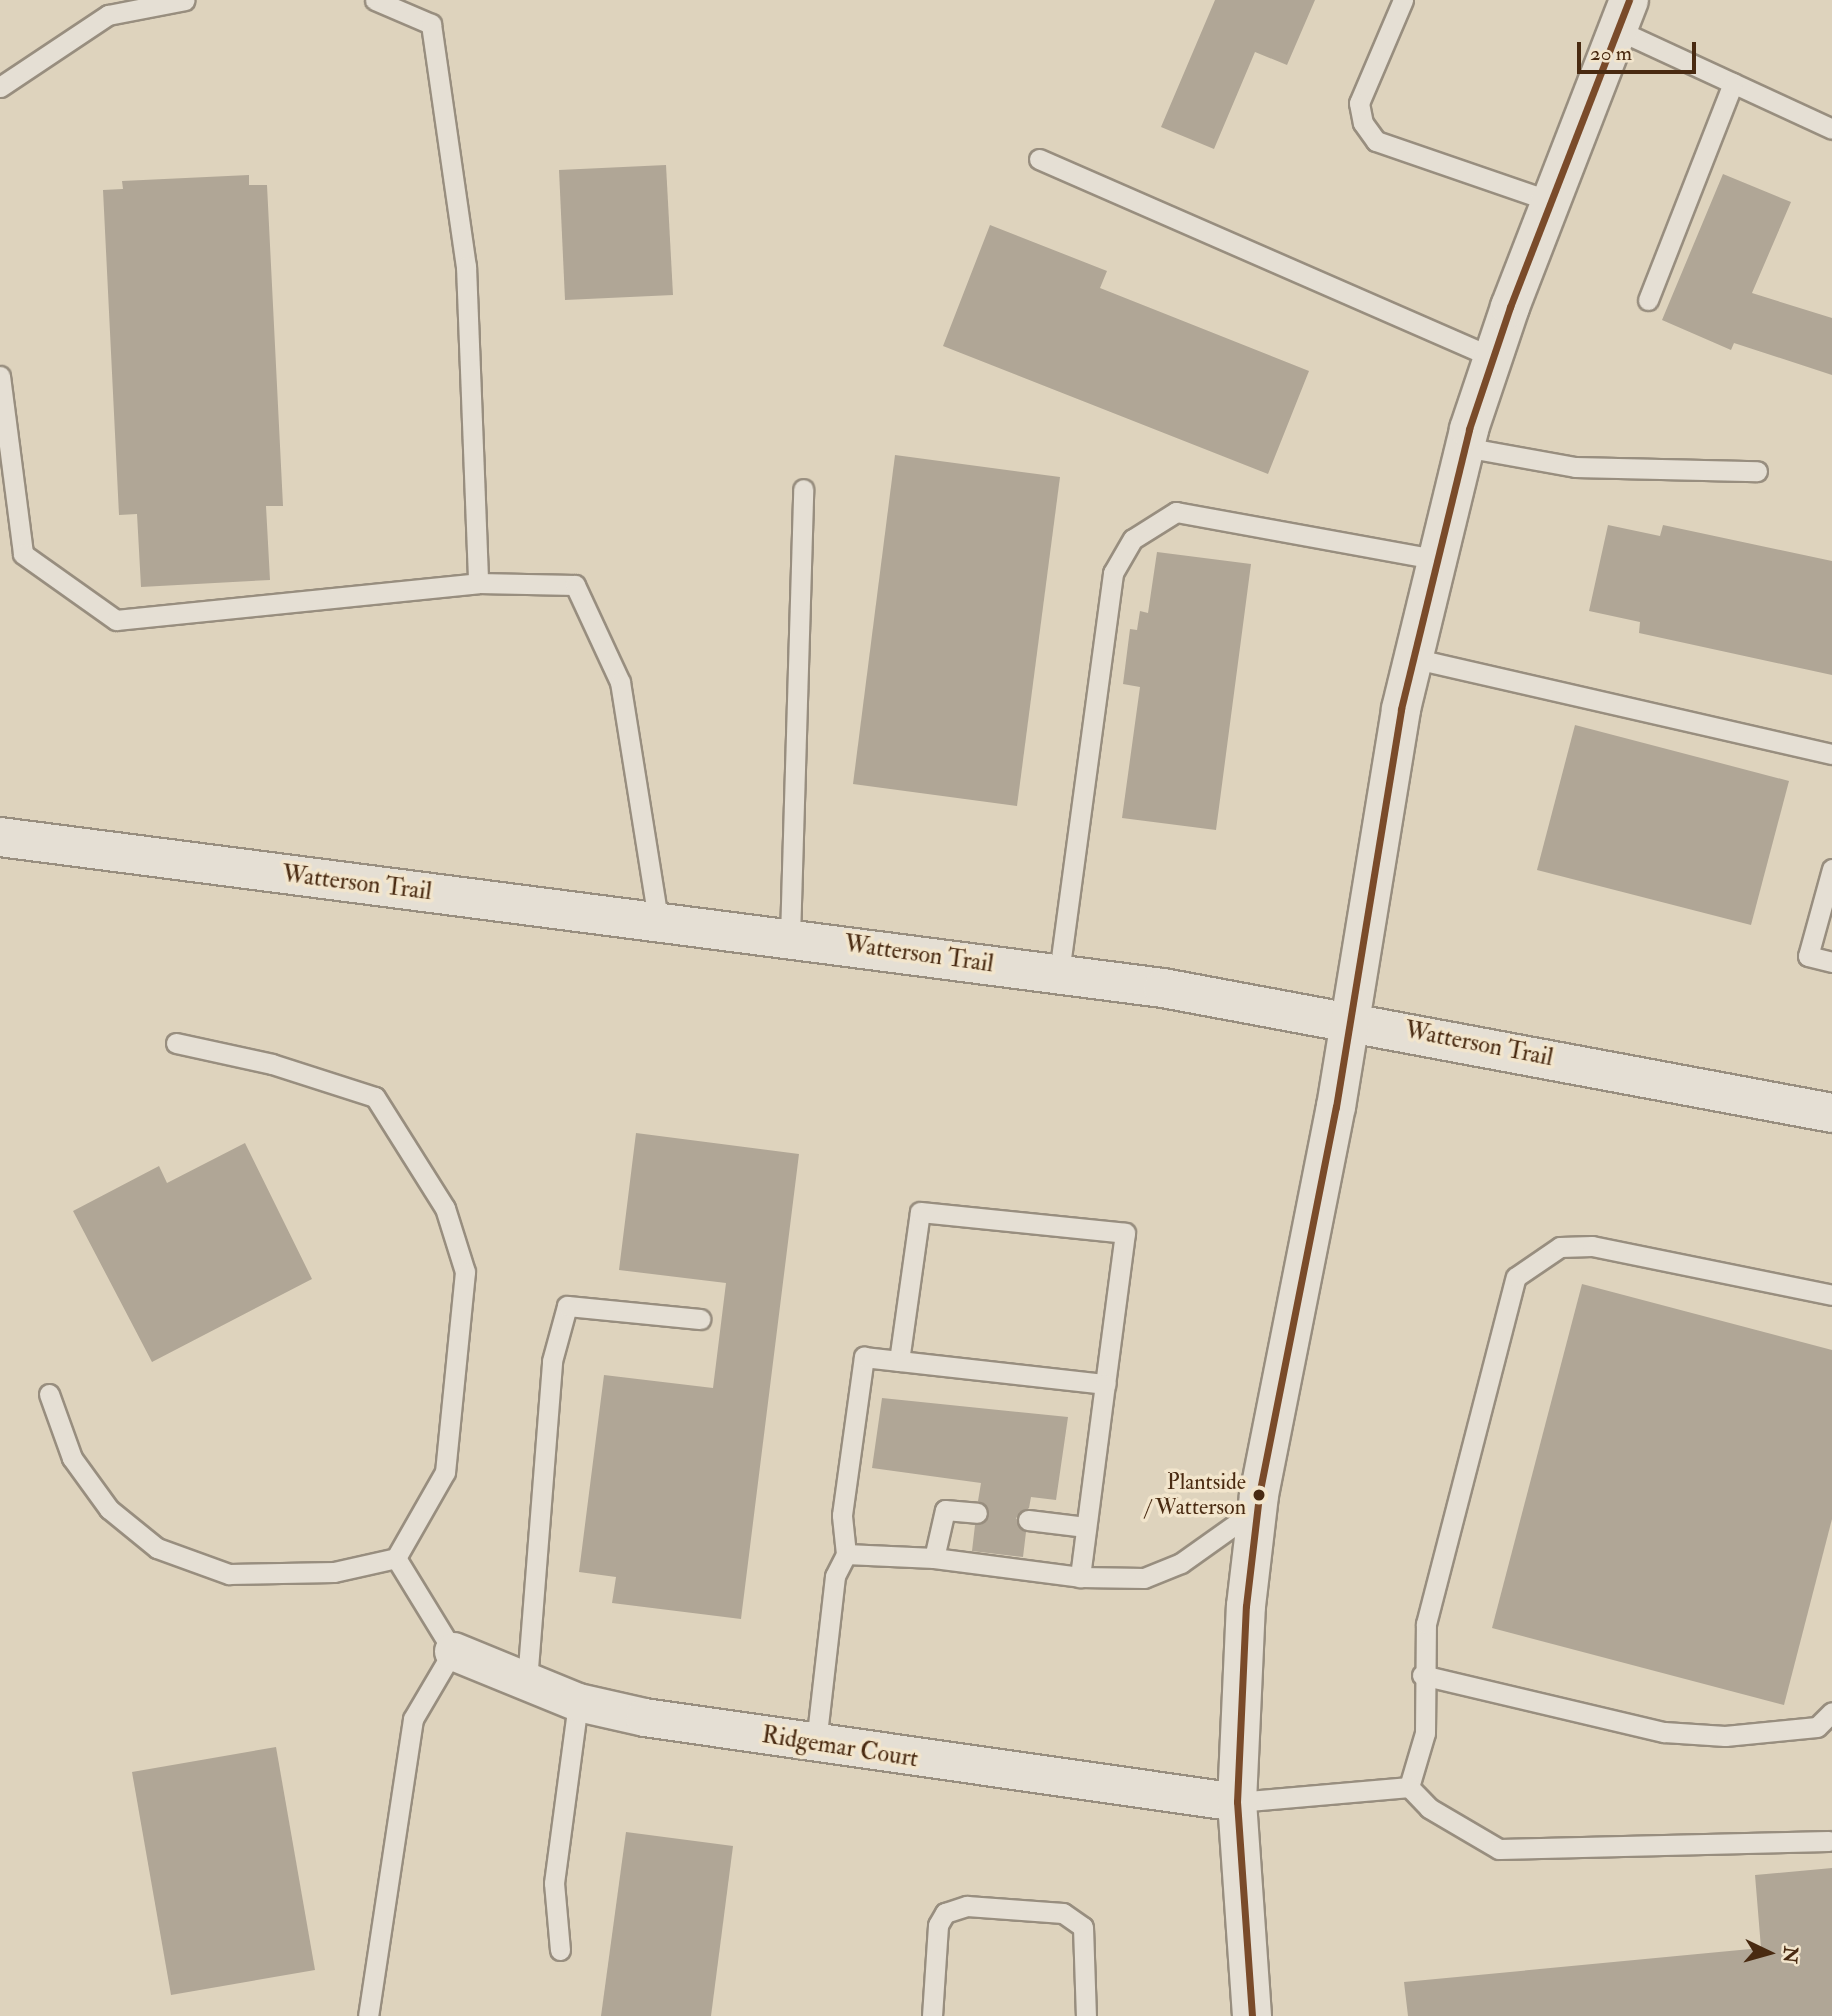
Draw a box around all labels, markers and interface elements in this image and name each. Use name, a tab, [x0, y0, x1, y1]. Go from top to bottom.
scale bar	[1580, 28, 1699, 72]
text: 20 m	[1590, 40, 1632, 67]
street label: Watterson Trail	[281, 860, 433, 906]
street label: Watterson Trail	[842, 929, 996, 979]
street label: Watterson Trail	[1402, 1016, 1556, 1072]
place label: Plantside / Watterson	[1145, 1469, 1246, 1520]
marker: Plantside / Watterson	[1252, 1488, 1266, 1502]
street label: Ridgemar Court	[760, 1720, 920, 1774]
north arrow	[1734, 1918, 1804, 1988]
text: N	[1777, 1945, 1803, 1964]

